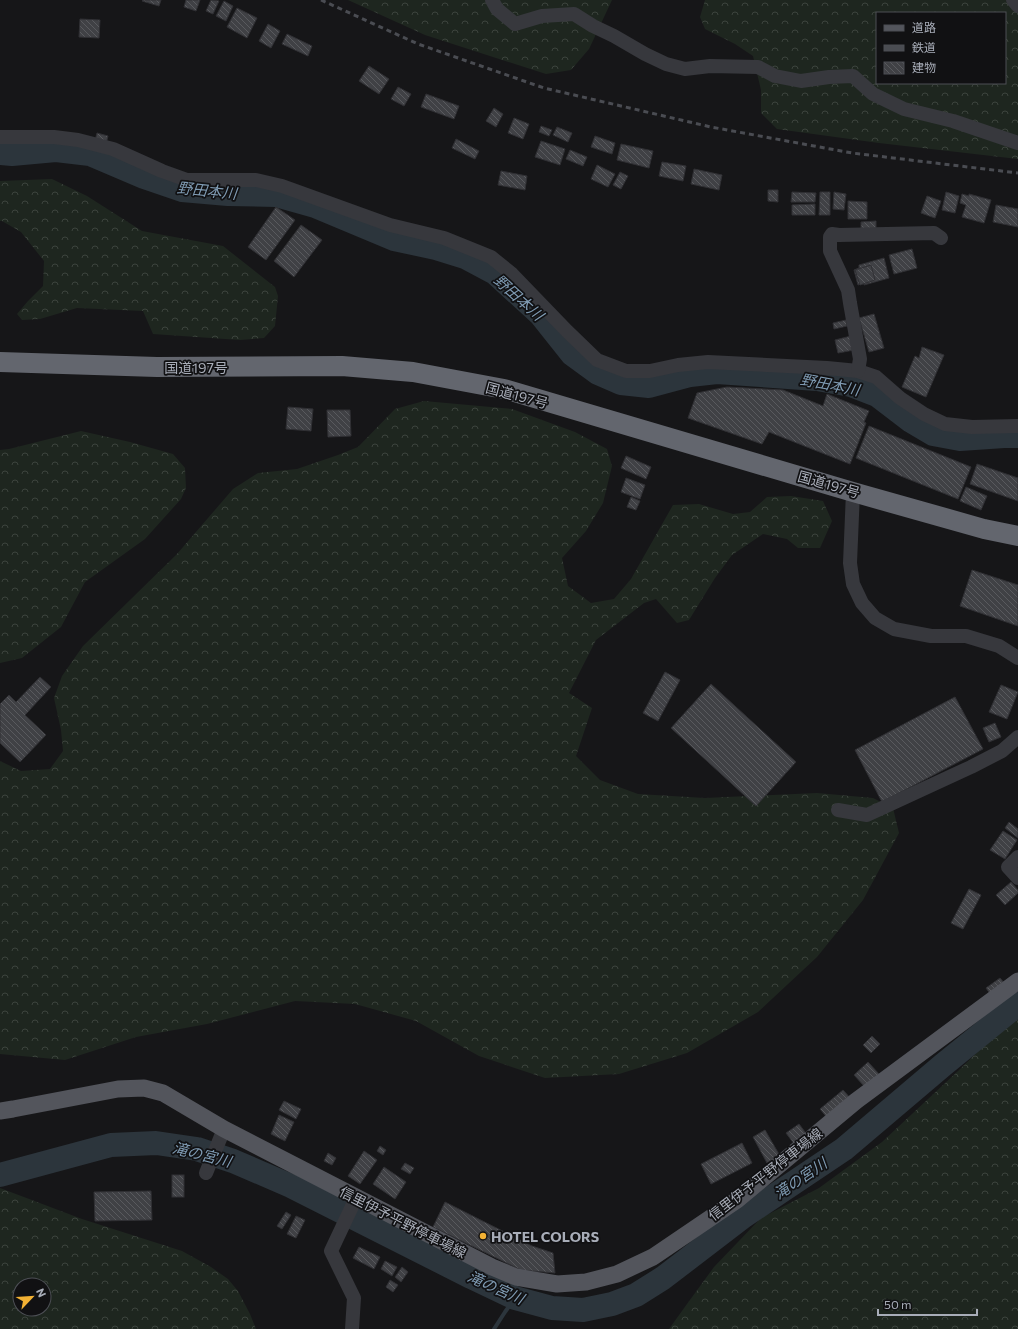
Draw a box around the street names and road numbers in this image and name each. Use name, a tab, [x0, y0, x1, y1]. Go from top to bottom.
street label: 国道197号	[164, 359, 228, 376]
street label: 国道197号	[484, 379, 550, 411]
street label: 国道197号	[796, 467, 862, 501]
street label: 信里伊予平野停車場線	[705, 1124, 825, 1224]
street label: 信里伊予平野停車場線	[337, 1183, 469, 1261]

